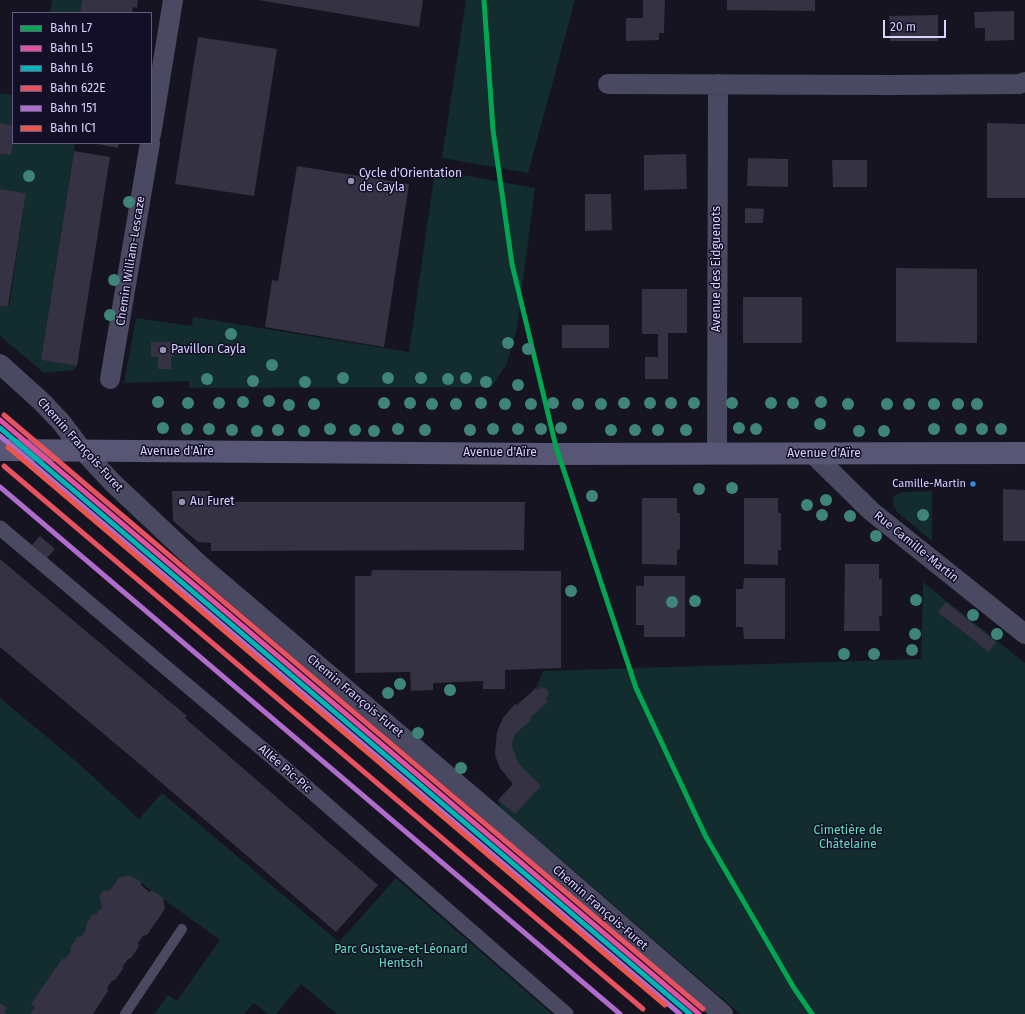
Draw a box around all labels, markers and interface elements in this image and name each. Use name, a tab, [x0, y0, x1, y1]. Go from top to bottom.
legend	[12, 12, 152, 144]
scale bar	[885, 12, 948, 38]
text: 20 m	[890, 20, 916, 34]
text: Bahn L7	[50, 21, 92, 35]
text: Bahn L5	[50, 41, 93, 55]
text: Bahn L6	[50, 61, 93, 75]
text: Bahn 622E	[50, 81, 106, 95]
text: Bahn 151	[50, 101, 97, 115]
text: Bahn IC1	[50, 121, 96, 135]
place label: Cycle d'Orientation de Cayla	[359, 167, 462, 195]
marker: Cycle d'Orientation de Cayla	[346, 176, 356, 186]
street label: Chemin William-Lescaze	[114, 195, 148, 327]
street label: Avenue des Eidguenots	[710, 206, 724, 332]
place label: Pavillon Cayla	[171, 343, 246, 357]
marker: Pavillon Cayla	[158, 345, 168, 355]
street label: Chemin François-Furet	[34, 395, 126, 495]
street label: Avenue d'Aïre	[140, 445, 214, 459]
street label: Avenue d'Aïre	[463, 446, 537, 460]
street label: Avenue d'Aïre	[787, 447, 861, 461]
place label: Camille-Martin	[892, 477, 966, 491]
marker: Camille-Martin	[968, 479, 978, 489]
place label: Au Furet	[190, 495, 235, 509]
marker: Au Furet	[177, 497, 187, 507]
street label: Rue Camille-Martin	[871, 509, 961, 585]
street label: Chemin François-Furet	[304, 652, 406, 740]
street label: Allée Pic-Pic	[255, 742, 315, 796]
park label: Cimetière de Châtelaine	[814, 824, 882, 852]
street label: Chemin François-Furet	[550, 863, 650, 953]
park label: Parc Gustave-et-Léonard Hentsch	[334, 943, 468, 971]

